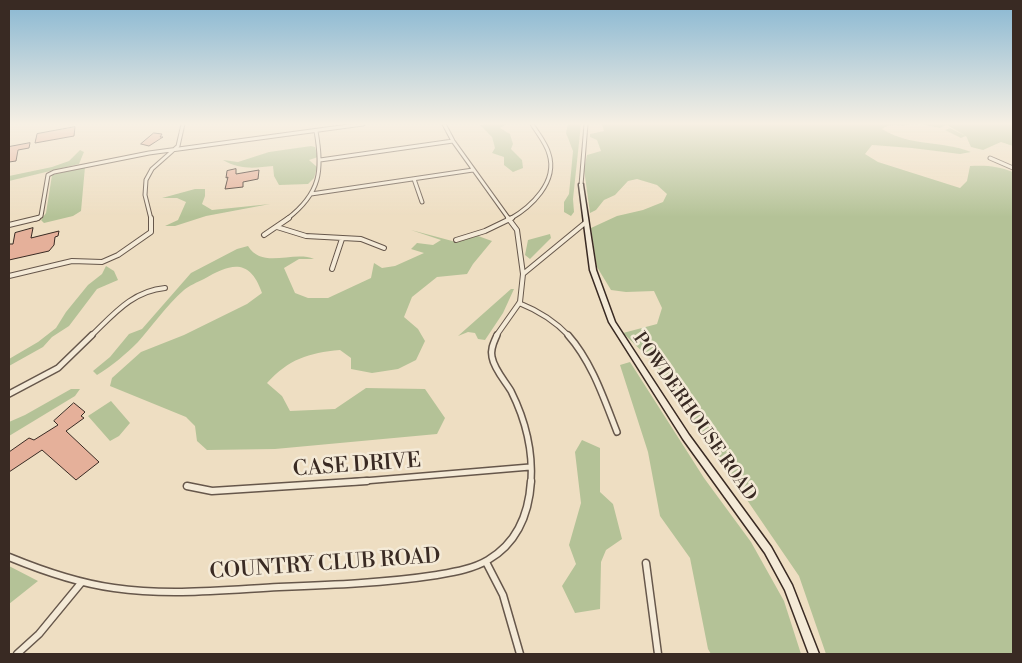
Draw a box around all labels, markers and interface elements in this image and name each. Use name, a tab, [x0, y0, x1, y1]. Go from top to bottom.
street label: POWDERHOUSE ROAD	[628, 329, 760, 505]
street label: CASE DRIVE	[292, 449, 422, 483]
street label: COUNTRY CLUB ROAD	[209, 544, 441, 586]

